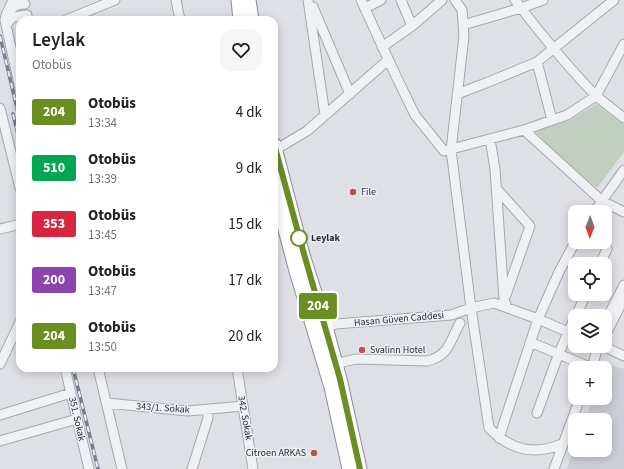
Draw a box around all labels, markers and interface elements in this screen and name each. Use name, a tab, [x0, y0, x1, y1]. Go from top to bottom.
text: Leylak	[32, 27, 85, 54]
button: heart	[220, 29, 262, 71]
text: Otobüs	[32, 56, 72, 74]
text: Otobüs	[88, 93, 136, 114]
text: 204	[43, 102, 65, 122]
text: 4 dk	[236, 102, 262, 123]
text: 13:34	[88, 114, 117, 132]
text: Otobüs	[88, 149, 136, 170]
text: 510	[43, 158, 65, 178]
text: 9 dk	[236, 158, 262, 179]
text: 13:39	[88, 170, 117, 188]
place label: File	[361, 185, 376, 199]
marker: File	[348, 187, 358, 197]
text: Otobüs	[88, 205, 136, 226]
north arrow	[568, 205, 612, 249]
map controls	[568, 205, 612, 457]
text: 353	[43, 214, 65, 234]
text: 15 dk	[228, 214, 262, 235]
text: 13:45	[88, 226, 117, 244]
marker: Leylak	[290, 229, 308, 247]
place label: Leylak	[311, 231, 341, 245]
button: locate	[568, 257, 612, 301]
text: Otobüs	[88, 261, 136, 282]
text: 200	[43, 270, 65, 290]
text: 17 dk	[228, 270, 262, 291]
text: 13:47	[88, 282, 117, 300]
line badge: 204	[295, 293, 341, 319]
text: 204	[307, 296, 329, 316]
street label: Hasan Güven Caddesi	[353, 308, 445, 330]
button: layers	[568, 309, 612, 353]
text: Otobüs	[88, 317, 136, 338]
text: 204	[43, 326, 65, 346]
text: 20 dk	[228, 326, 262, 347]
text: 13:50	[88, 338, 117, 356]
place label: Svalinn Hotel	[370, 343, 426, 357]
marker: Svalinn Hotel	[357, 345, 367, 355]
button: +	[568, 361, 612, 405]
street label: 342. Sokak	[234, 395, 256, 441]
street label: 351. Sokak	[65, 396, 89, 443]
street label: 343/1. Sokak	[136, 399, 190, 417]
button: −	[568, 413, 612, 457]
place label: Citroen ARKAS	[246, 446, 306, 460]
marker: Citroen ARKAS	[309, 448, 319, 458]

